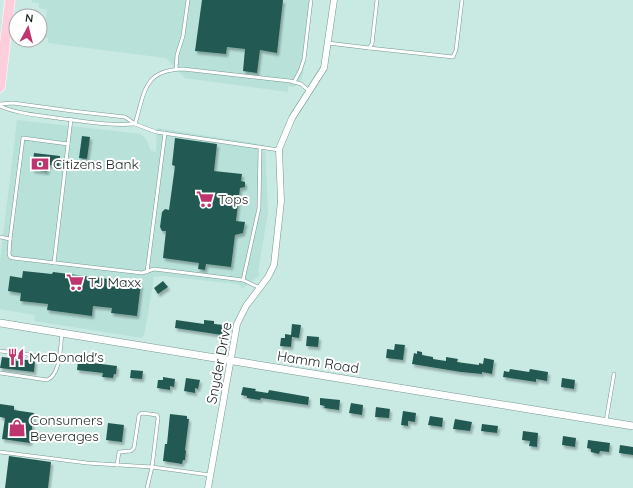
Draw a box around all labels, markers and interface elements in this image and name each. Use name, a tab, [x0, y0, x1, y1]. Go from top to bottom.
north arrow	[8, 8, 48, 48]
text: N	[24, 11, 34, 26]
bank icon: Citizens Bank	[30, 154, 50, 174]
place label: Citizens Bank	[53, 155, 139, 173]
supermarket icon: Tops	[195, 189, 215, 209]
place label: Tops	[218, 190, 248, 208]
supermarket icon: TJ Maxx	[65, 272, 85, 292]
place label: TJ Maxx	[88, 273, 141, 291]
street label: Snyder Drive	[202, 320, 236, 405]
restaurant icon: McDonald's	[6, 347, 26, 367]
street label: Hamm Road	[276, 347, 360, 377]
place label: McDonald's	[29, 348, 104, 366]
place label: Consumers Beverages	[30, 411, 103, 445]
shop icon: Consumers Beverages	[7, 418, 27, 438]

